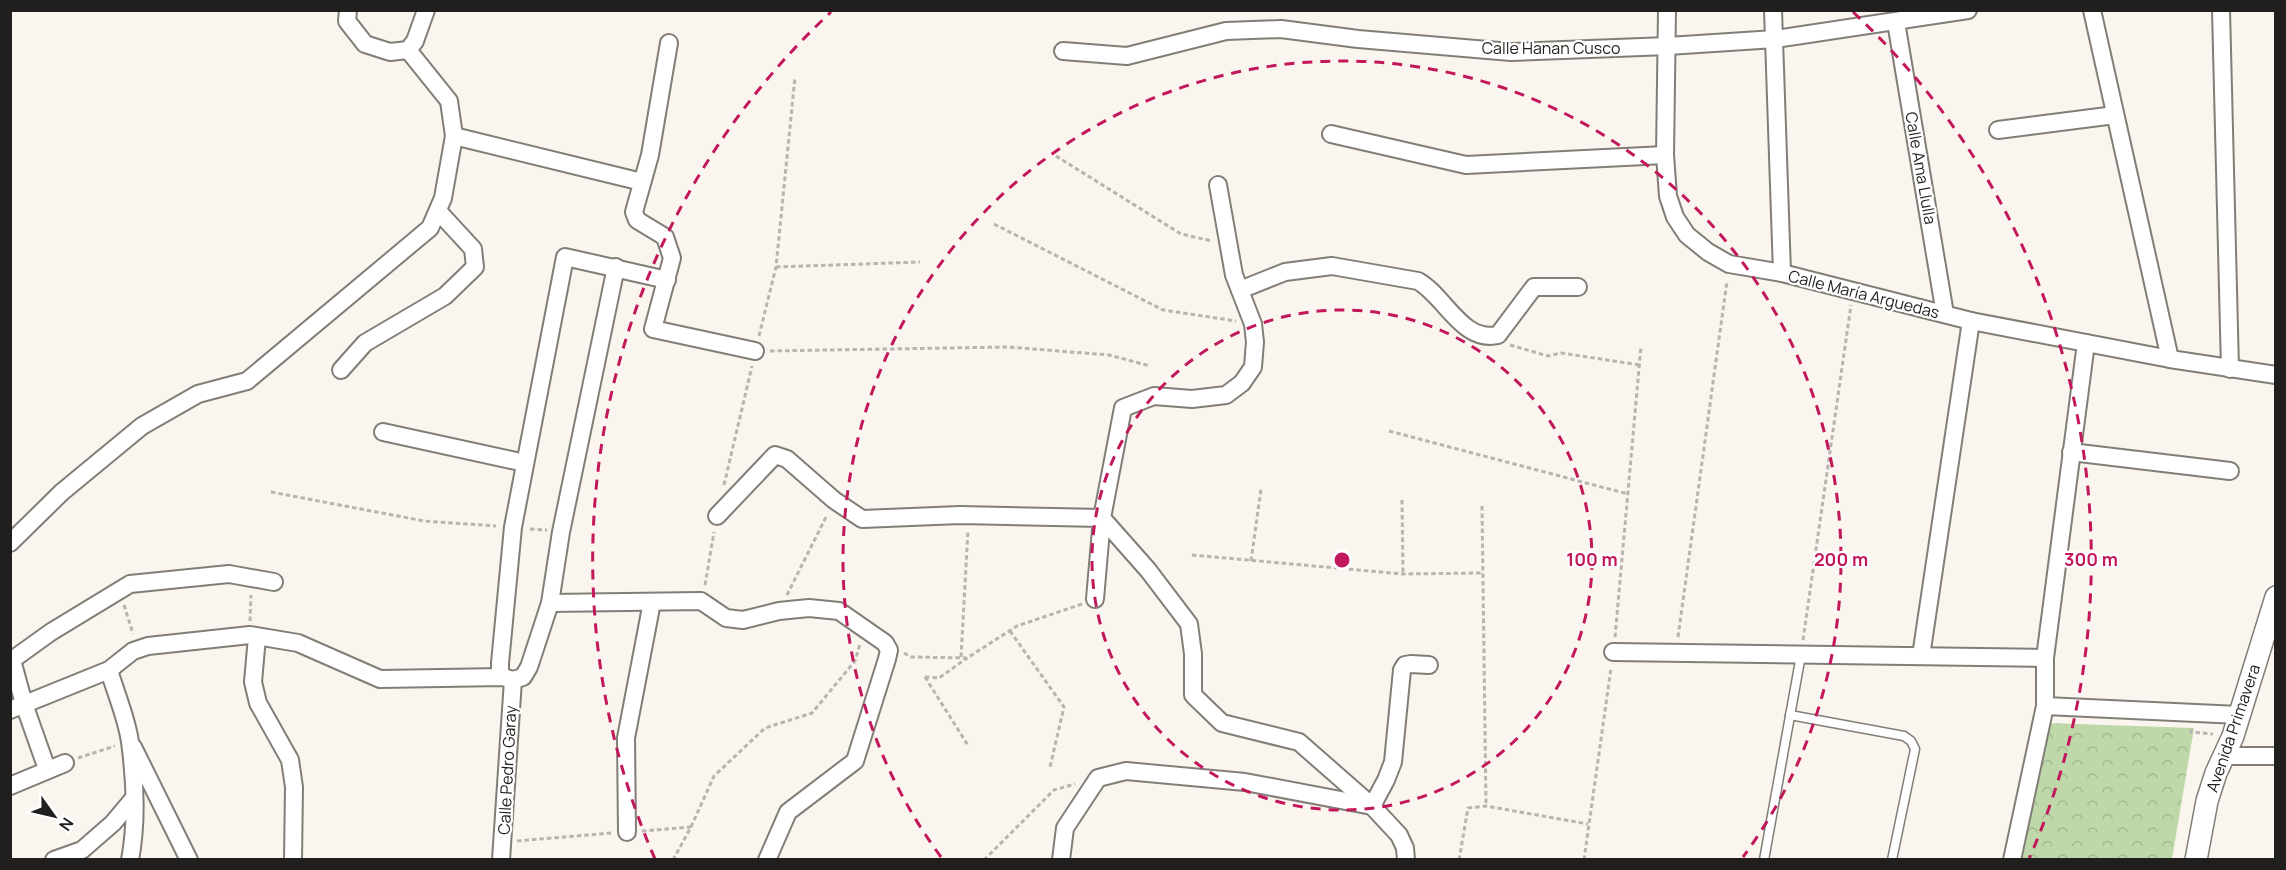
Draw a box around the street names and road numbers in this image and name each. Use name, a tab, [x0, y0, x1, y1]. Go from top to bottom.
street label: Calle Hanan Cusco	[1482, 37, 1620, 59]
street label: Calle Ama Llulla	[1900, 110, 1942, 226]
street label: Calle María Arguedas	[1786, 265, 1942, 323]
street label: Avenida Primavera	[2201, 661, 2265, 795]
street label: Calle Pedro Garay	[493, 704, 521, 835]

